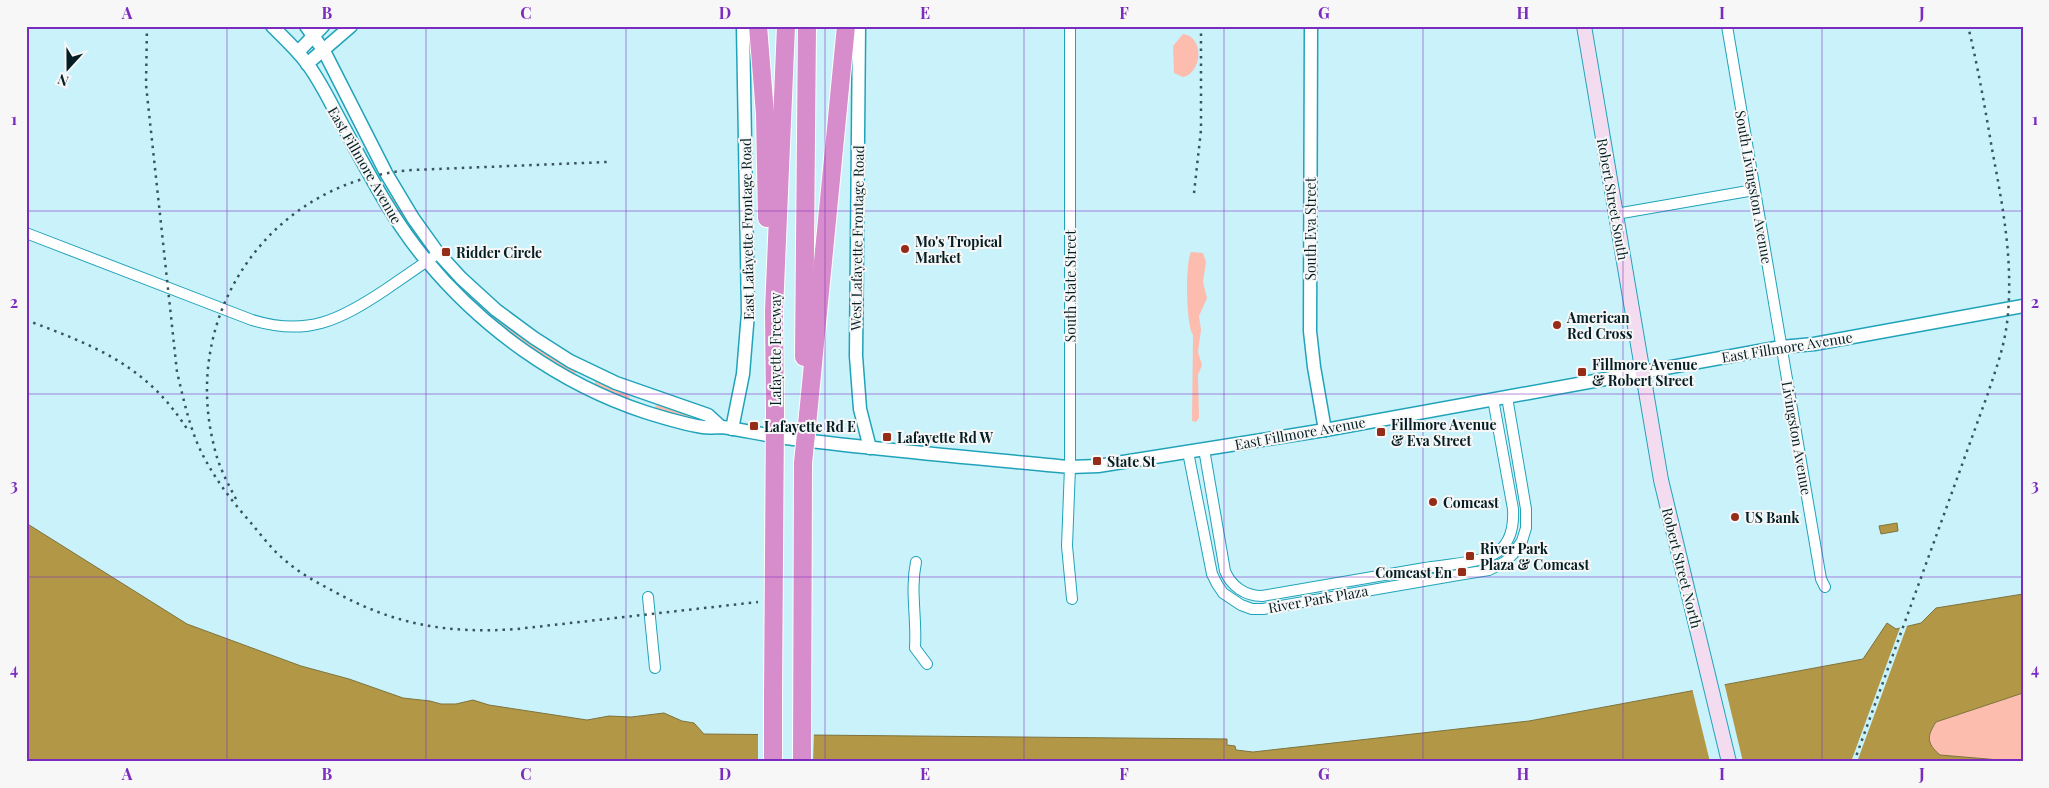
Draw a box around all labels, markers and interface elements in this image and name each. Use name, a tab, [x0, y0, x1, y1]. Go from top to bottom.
text: A	[121, 2, 133, 23]
text: B	[322, 2, 333, 23]
text: C	[520, 2, 532, 23]
text: D	[719, 2, 731, 23]
text: E	[920, 2, 930, 23]
text: F	[1119, 2, 1129, 23]
text: G	[1318, 2, 1330, 23]
text: H	[1517, 2, 1530, 23]
text: I	[1719, 2, 1725, 23]
text: J	[1918, 2, 1925, 23]
north arrow	[42, 42, 92, 92]
text: N	[55, 70, 71, 91]
street label: East Fillmore Avenue	[324, 103, 406, 227]
text: 1	[11, 108, 17, 129]
text: 1	[2032, 108, 2038, 129]
street label: South Livingston Avenue	[1731, 109, 1777, 265]
street label: Robert Street South	[1593, 137, 1633, 262]
street label: East Lafayette Frontage Road	[736, 138, 758, 320]
street label: West Lafayette Frontage Road	[846, 145, 868, 332]
street label: South Eva Street	[1301, 176, 1320, 281]
street label: South State Street	[1061, 229, 1080, 342]
place label: Mo's Tropical Market	[915, 232, 1003, 267]
place label: Ridder Circle	[456, 243, 542, 262]
marker: Mo's Tropical Market	[899, 243, 911, 255]
marker: Ridder Circle	[440, 246, 452, 258]
text: 2	[10, 291, 18, 312]
text: 2	[2031, 291, 2039, 312]
street label: Lafayette Freeway	[766, 292, 785, 406]
place label: American Red Cross	[1566, 308, 1632, 343]
marker: American Red Cross	[1551, 319, 1563, 331]
street label: East Fillmore Avenue	[1720, 327, 1854, 367]
place label: Fillmore Avenue & Robert Street	[1592, 355, 1698, 390]
marker: Fillmore Avenue & Robert Street	[1576, 366, 1588, 378]
street label: Livingston Avenue	[1778, 380, 1816, 496]
street label: East Fillmore Avenue	[1233, 412, 1367, 454]
place label: Fillmore Avenue & Eva Street	[1391, 415, 1497, 450]
place label: Lafayette Rd E	[764, 417, 856, 436]
marker: Lafayette Rd E	[748, 420, 760, 432]
marker: Fillmore Avenue & Eva Street	[1375, 426, 1387, 438]
place label: Lafayette Rd W	[897, 428, 994, 447]
marker: Lafayette Rd W	[881, 431, 893, 443]
place label: State St	[1107, 452, 1156, 471]
marker: State St	[1091, 455, 1103, 467]
text: 3	[10, 474, 18, 495]
text: 3	[2031, 474, 2039, 495]
place label: Comcast	[1443, 493, 1499, 512]
marker: Comcast	[1427, 496, 1439, 508]
street label: Robert Street North	[1658, 506, 1706, 631]
place label: US Bank	[1745, 508, 1800, 527]
marker: US Bank	[1729, 511, 1741, 523]
place label: River Park Plaza & Comcast	[1480, 539, 1589, 574]
marker: River Park Plaza & Comcast	[1464, 550, 1476, 562]
place label: Comcast En	[1375, 563, 1452, 582]
marker: Comcast En	[1456, 566, 1468, 578]
street label: River Park Plaza	[1267, 581, 1369, 617]
text: 4	[10, 658, 18, 679]
text: 4	[2031, 658, 2039, 679]
text: A	[121, 763, 133, 784]
text: B	[322, 763, 333, 784]
text: C	[520, 763, 532, 784]
text: D	[719, 763, 731, 784]
text: E	[920, 763, 930, 784]
text: F	[1119, 763, 1129, 784]
text: G	[1318, 763, 1330, 784]
text: H	[1517, 763, 1530, 784]
text: I	[1719, 763, 1725, 784]
text: J	[1918, 763, 1925, 784]

